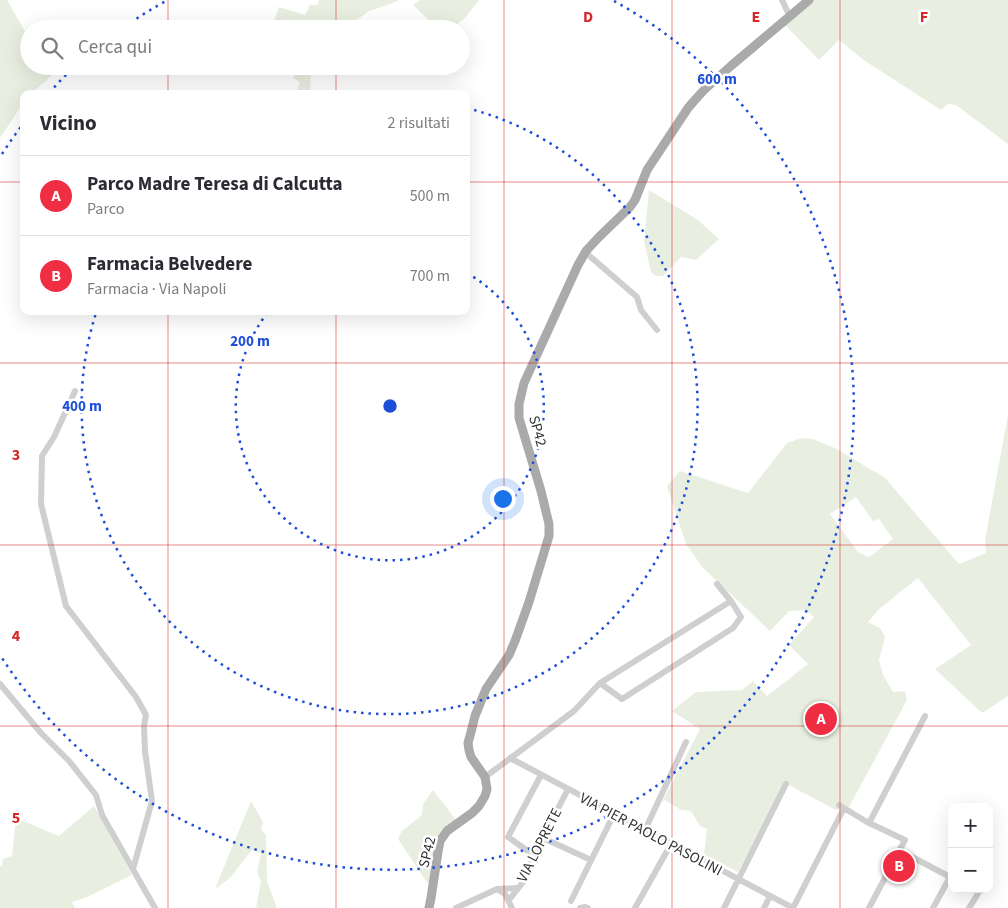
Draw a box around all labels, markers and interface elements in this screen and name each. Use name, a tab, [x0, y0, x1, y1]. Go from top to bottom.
text: D	[583, 6, 593, 28]
text: E	[752, 6, 760, 28]
text: F	[920, 6, 928, 28]
search box	[20, 20, 470, 75]
icon: search	[38, 34, 66, 62]
text: Cerca qui	[78, 34, 152, 61]
text: 600 m	[697, 69, 737, 90]
text: Vicino	[40, 108, 97, 138]
text: 2 risultati	[388, 112, 450, 134]
text: Parco Madre Teresa di Calcutta	[87, 171, 343, 198]
text: A	[51, 185, 61, 207]
text: 500 m	[410, 185, 450, 207]
text: Parco	[87, 198, 124, 220]
text: Farmacia Belvedere	[87, 251, 252, 278]
text: B	[51, 265, 61, 287]
text: 700 m	[410, 265, 450, 287]
text: Farmacia · Via Napoli	[87, 278, 226, 300]
text: 200 m	[230, 331, 270, 352]
text: 400 m	[62, 396, 102, 417]
centre of rings	[381, 397, 399, 415]
street label: SP42	[523, 413, 552, 449]
text: 3	[12, 444, 20, 466]
your location	[490, 486, 516, 512]
text: 4	[12, 625, 21, 647]
pin: A	[805, 700, 837, 738]
street label: VIA PIER PAOLO PASOLINI	[576, 788, 726, 881]
map controls	[948, 803, 993, 893]
button: +	[948, 803, 993, 848]
street label: VIA LOPRETE	[512, 804, 567, 886]
text: 5	[12, 807, 20, 829]
street label: SP42	[413, 834, 441, 870]
pin: B	[883, 847, 915, 885]
button: −	[948, 848, 993, 893]

